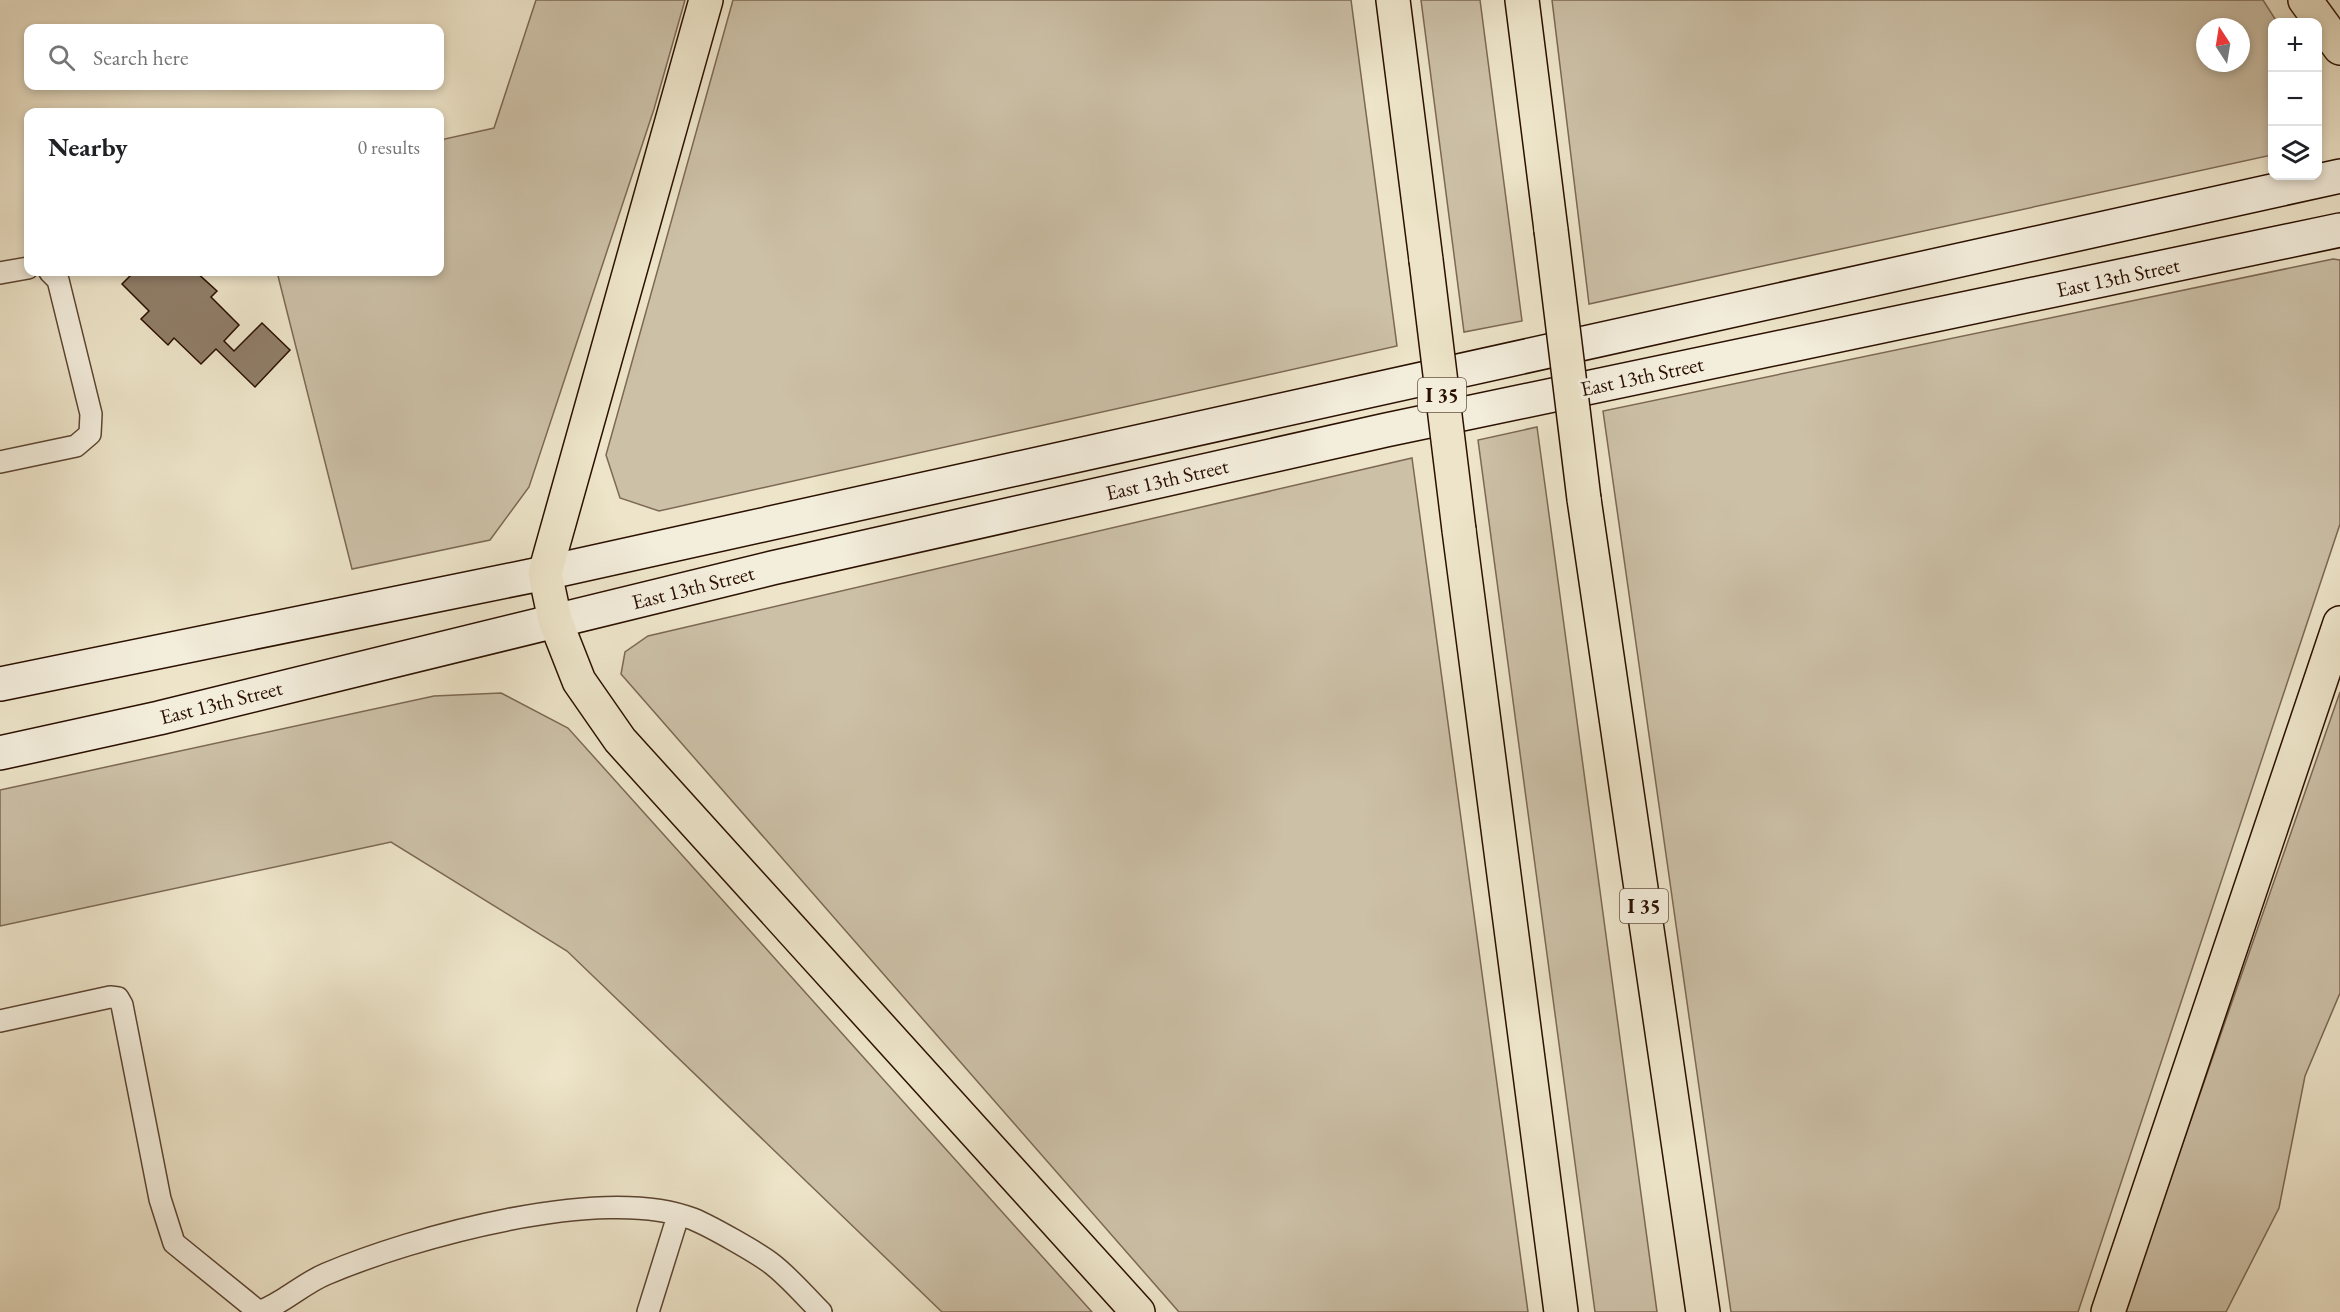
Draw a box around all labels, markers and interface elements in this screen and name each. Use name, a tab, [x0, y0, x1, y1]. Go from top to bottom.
north arrow	[2196, 18, 2250, 72]
map controls	[2268, 18, 2322, 180]
button: +	[2268, 18, 2322, 72]
search box	[24, 24, 444, 90]
icon: search	[45, 41, 78, 74]
text: Search here	[93, 43, 188, 72]
button: −	[2268, 72, 2322, 126]
button: layers	[2268, 126, 2322, 180]
text: Nearby	[48, 130, 128, 164]
text: 0 results	[357, 134, 420, 160]
street label: East 13th Street	[2054, 251, 2182, 303]
street label: East 13th Street	[1578, 350, 1706, 402]
road number: I 35	[1418, 378, 1466, 412]
street label: East 13th Street	[1103, 452, 1231, 506]
street label: East 13th Street	[629, 559, 757, 615]
street label: East 13th Street	[157, 674, 285, 730]
road number: I 35	[1620, 889, 1668, 923]

